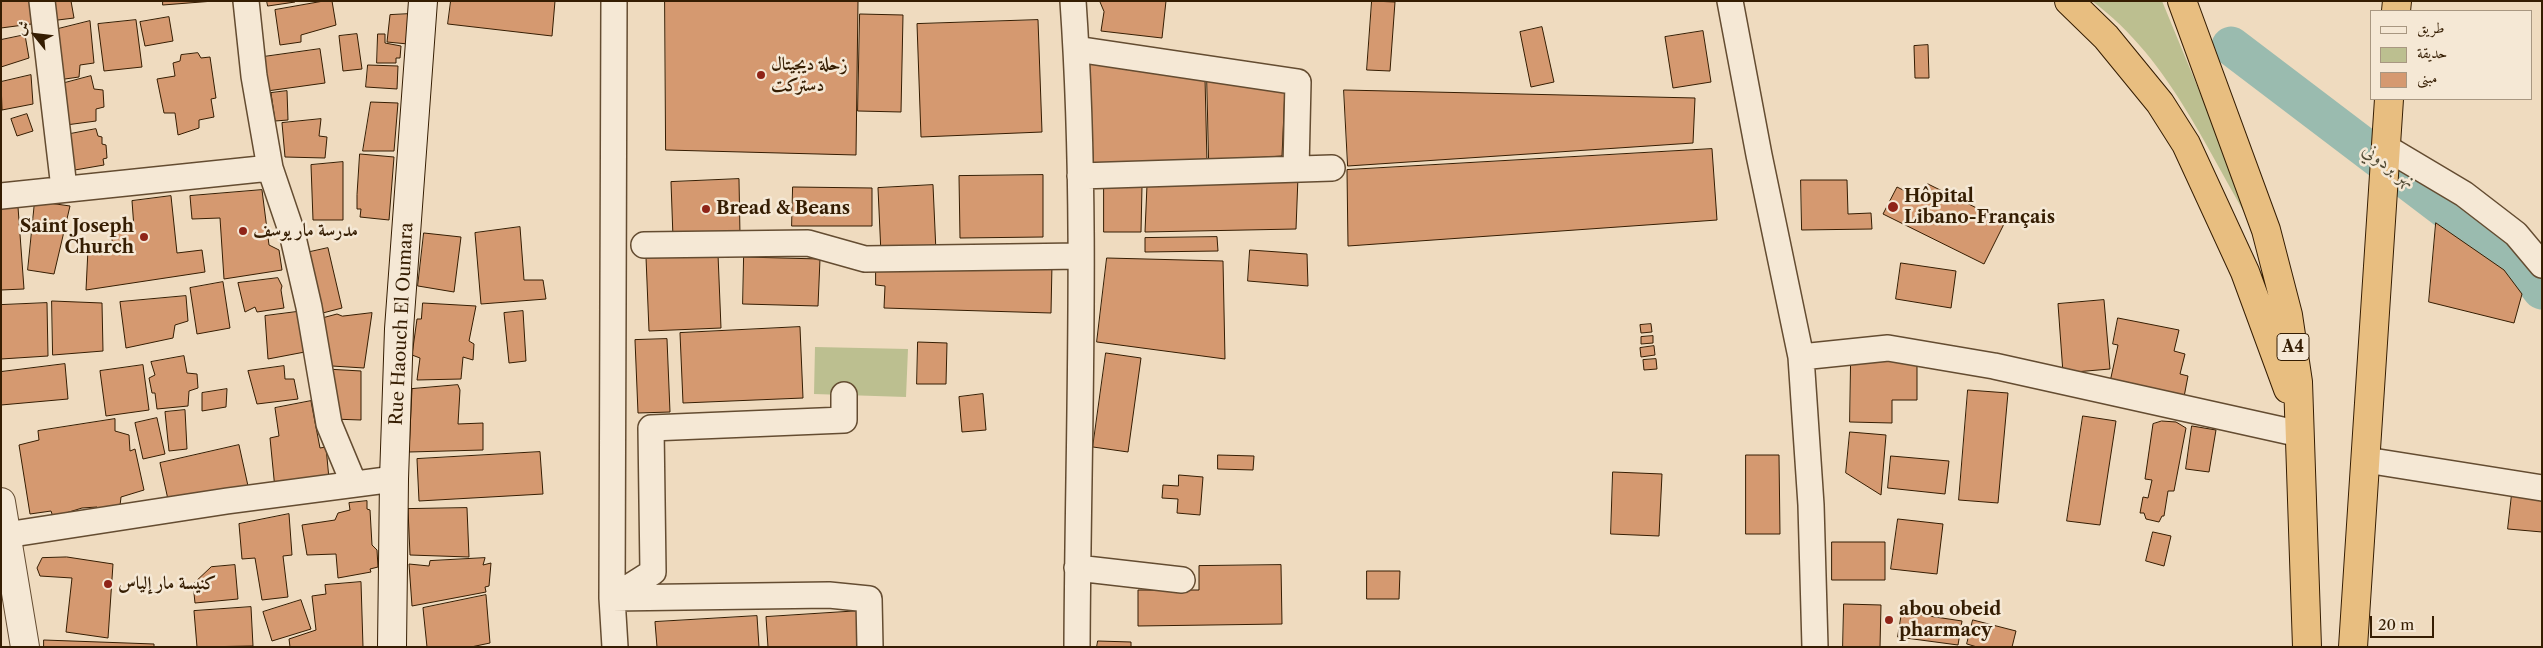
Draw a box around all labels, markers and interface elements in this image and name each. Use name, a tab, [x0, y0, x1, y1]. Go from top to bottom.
north arrow	[10, 10, 60, 60]
legend	[2370, 10, 2533, 100]
text: ش	[11, 17, 33, 38]
text: طريق	[2417, 18, 2444, 37]
text: حديقة	[2417, 43, 2447, 62]
place label: زحلة ديجيتال دستركت	[771, 54, 848, 96]
text: مبنى	[2417, 68, 2437, 87]
marker: زحلة ديجيتال دستركت	[755, 69, 767, 81]
water label: نهر بردوني	[2358, 139, 2420, 193]
place label: Hôpital Libano-Français	[1904, 186, 2055, 228]
place label: Bread & Beans	[716, 198, 850, 220]
marker: Hôpital Libano-Français	[1886, 200, 1900, 214]
marker: Bread & Beans	[700, 203, 712, 215]
place label: Saint Joseph Church	[20, 216, 134, 258]
place label: مدرسة مار يوسف	[253, 220, 358, 242]
street label: Rue Haouch El Oumara	[386, 222, 418, 426]
marker: مدرسة مار يوسف	[237, 225, 249, 237]
marker: Saint Joseph Church	[138, 231, 150, 243]
road number: A4	[2277, 334, 2309, 361]
place label: كنيسة مار إلياس	[118, 573, 216, 595]
marker: كنيسة مار إلياس	[102, 578, 114, 590]
place label: abou obeid pharmacy	[1899, 599, 2001, 642]
scale bar	[2373, 606, 2437, 638]
marker: abou obeid pharmacy	[1883, 614, 1895, 626]
text: 20 m	[2378, 615, 2414, 634]

